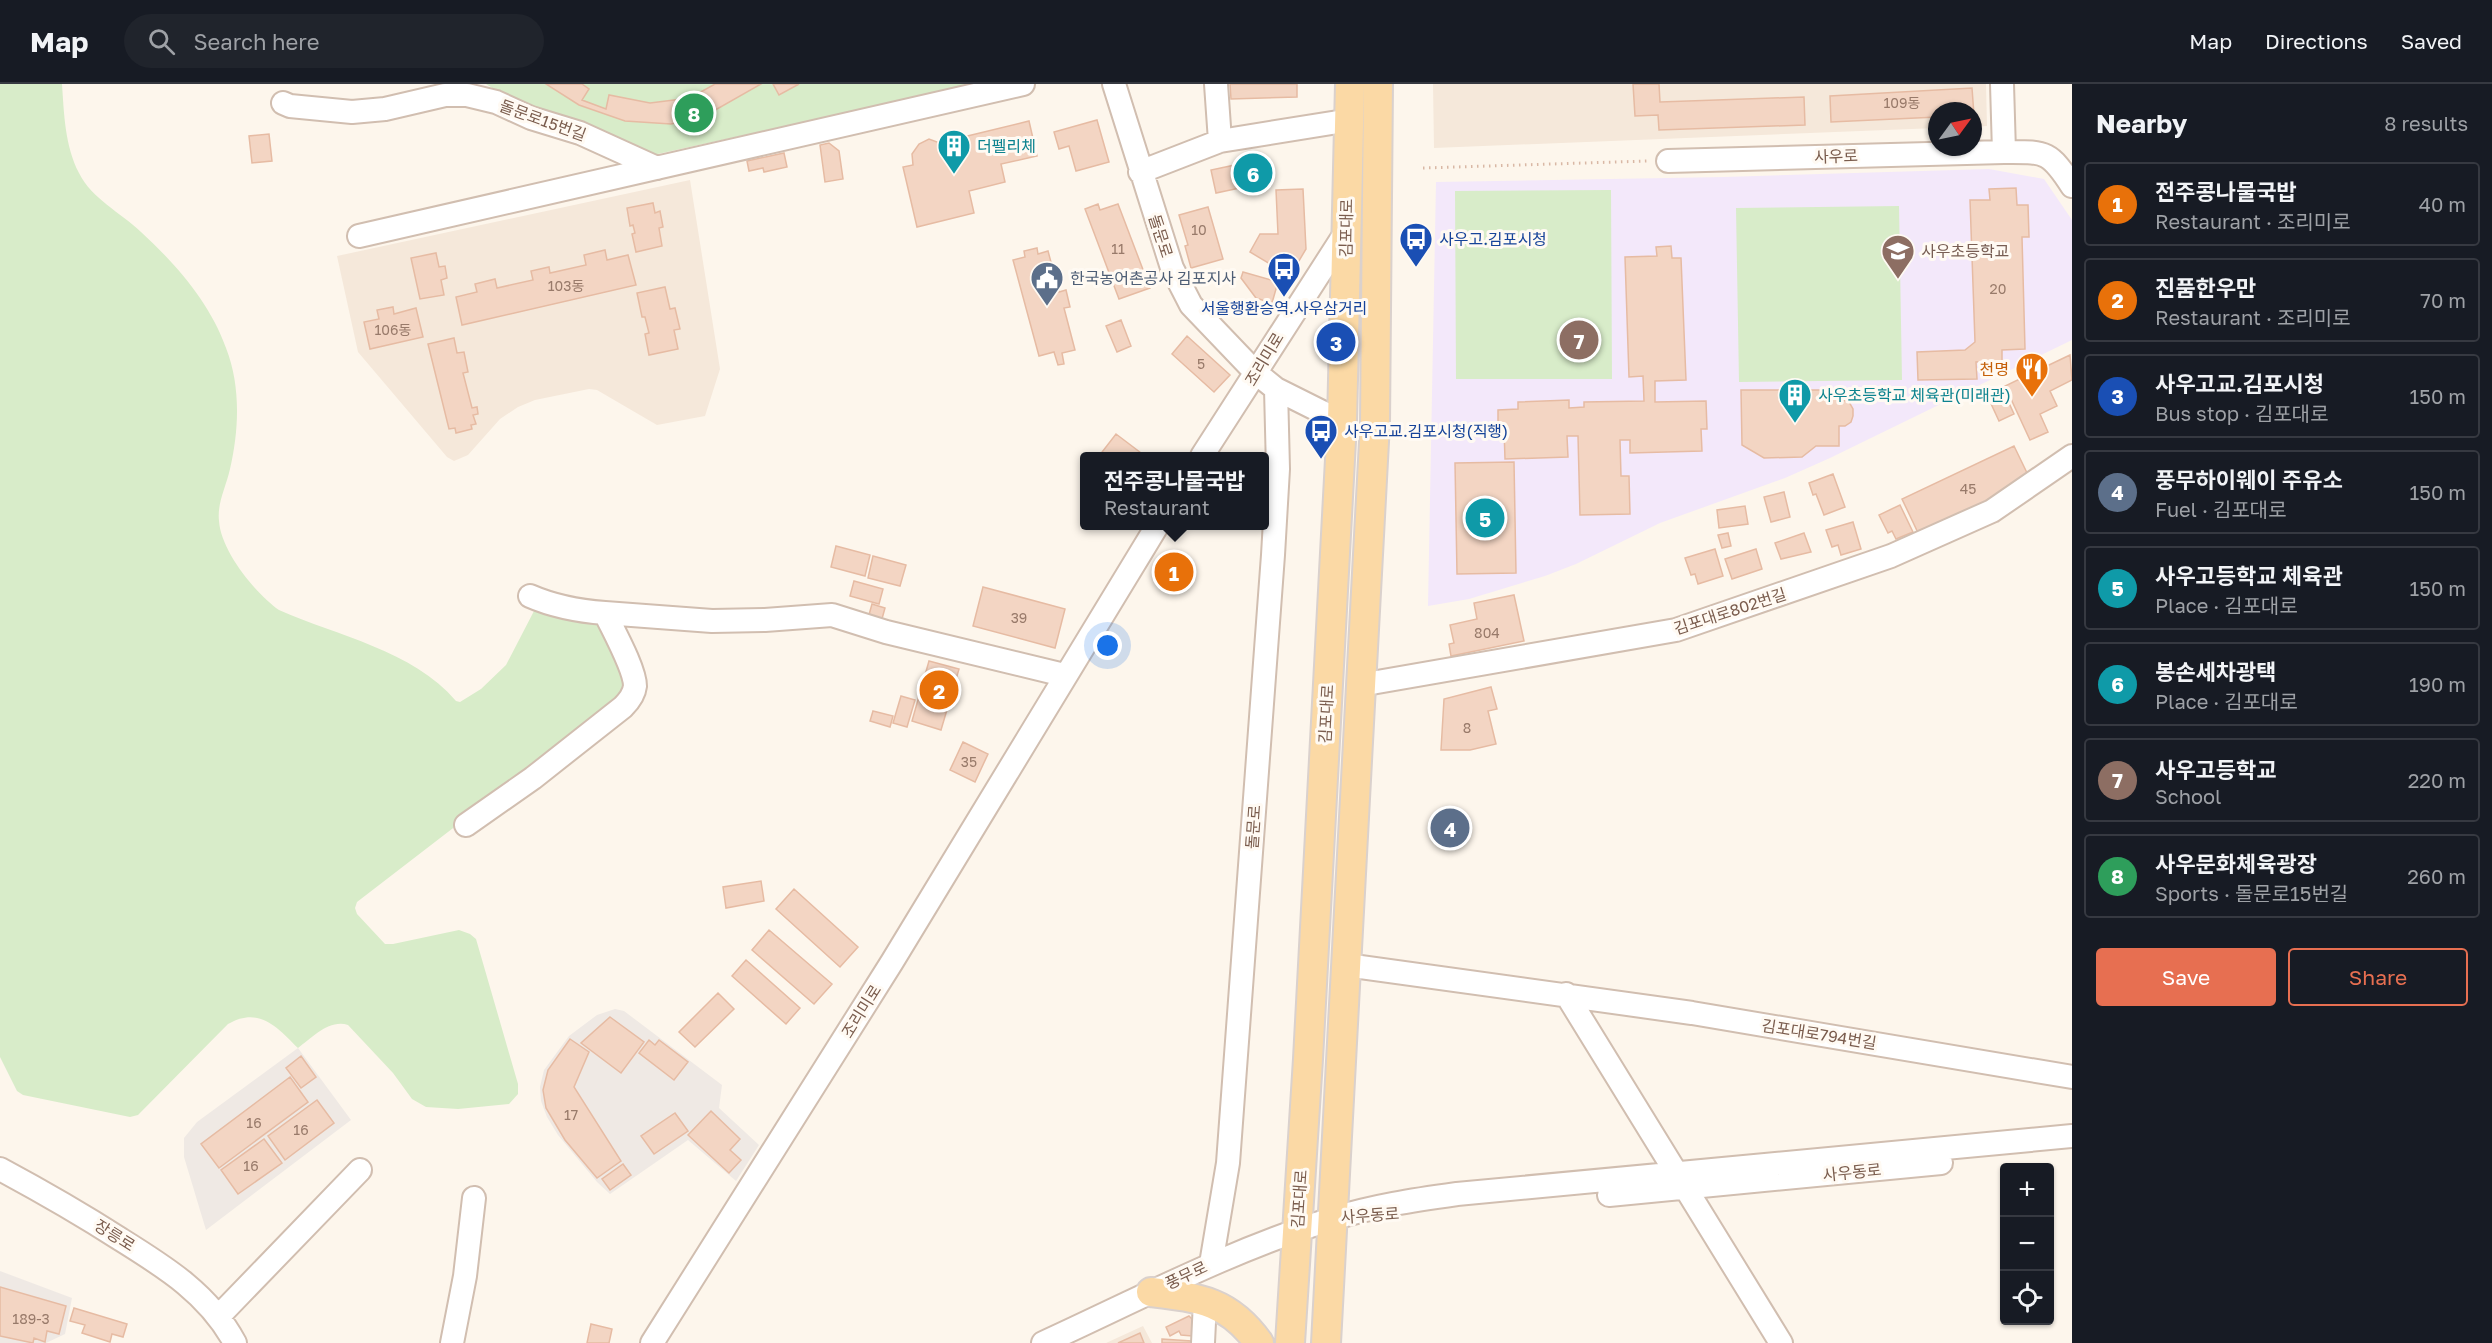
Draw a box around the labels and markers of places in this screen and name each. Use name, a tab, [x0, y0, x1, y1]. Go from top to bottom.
pin: 8	[674, 90, 714, 135]
building icon: 더펠리체	[936, 128, 972, 175]
place label: 더펠리체	[977, 136, 1036, 156]
pin: 6	[1234, 150, 1272, 196]
bus stop icon: 사우고.김포시청	[1398, 221, 1434, 268]
place label: 사우고.김포시청	[1439, 229, 1547, 249]
school or university icon: 사우초등학교	[1880, 233, 1916, 280]
place label: 사우초등학교	[1921, 241, 2009, 261]
bus stop icon: 서울행환승역.사우삼거리	[1266, 251, 1302, 298]
public building icon: 한국농어촌공사 김포지사	[1029, 260, 1065, 307]
place label: 한국농어촌공사 김포지사	[1070, 268, 1236, 288]
place label: 서울행환승역.사우삼거리	[1201, 298, 1367, 318]
pin: 7	[1560, 318, 1598, 362]
pin: 3	[1316, 320, 1356, 364]
restaurant icon: 천명	[2014, 351, 2050, 398]
place label: 천명	[1980, 359, 2009, 379]
building icon: 사우초등학교 체육관(미래관)	[1777, 377, 1813, 424]
place label: 사우초등학교 체육관(미래관)	[1818, 385, 2011, 405]
bus stop icon: 사우고교.김포시청(직행)	[1303, 413, 1339, 460]
place label: 사우고교.김포시청(직행)	[1344, 421, 1508, 441]
pin: 5	[1466, 496, 1504, 540]
pin: 1	[1154, 550, 1194, 594]
pin: 2	[920, 668, 958, 712]
pin: 4	[1430, 806, 1470, 850]

